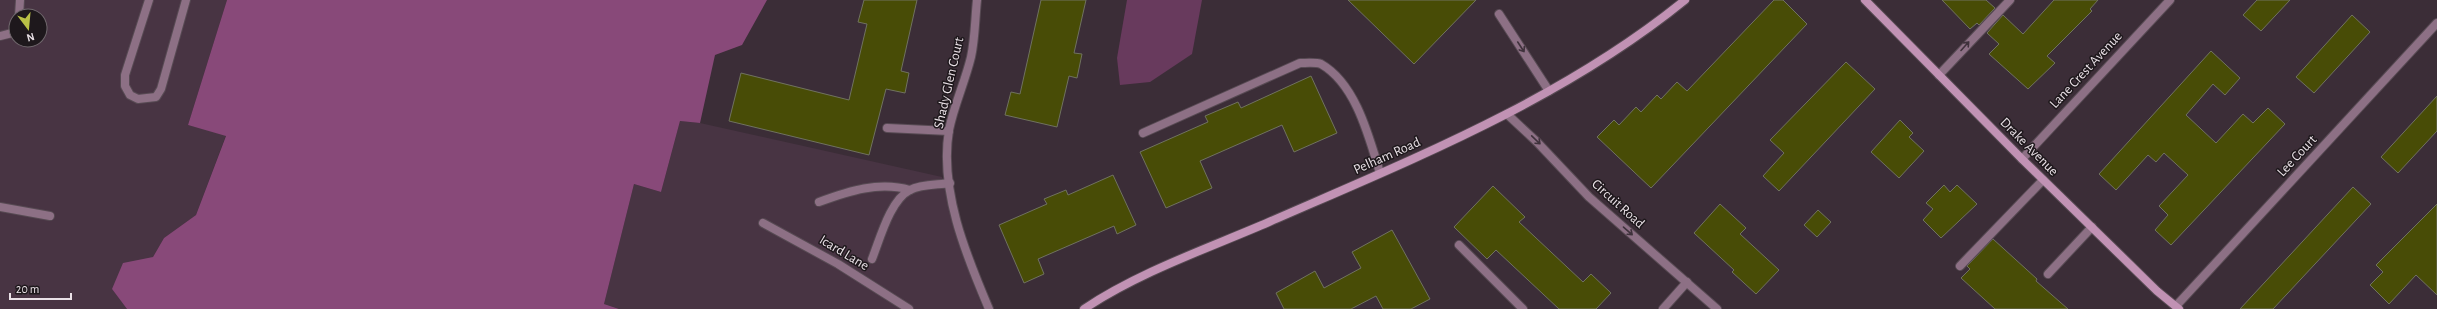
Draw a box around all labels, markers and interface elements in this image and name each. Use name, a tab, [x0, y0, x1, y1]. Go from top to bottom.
north arrow	[8, 8, 48, 48]
street label: Lane Crest Avenue	[2047, 29, 2125, 111]
text: N	[25, 31, 36, 43]
street label: Shady Glen Court	[932, 35, 966, 130]
one-way arrow	[1517, 41, 1525, 53]
one-way arrow	[1960, 41, 1970, 51]
street label: Drake Avenue	[1997, 115, 2061, 179]
street label: Lee Court	[2275, 132, 2320, 179]
street label: Pelham Road	[1351, 135, 1423, 177]
one-way arrow	[1531, 136, 1541, 145]
street label: Circuit Road	[1589, 177, 1647, 231]
one-way arrow	[1623, 227, 1634, 236]
street label: Icard Lane	[817, 233, 871, 273]
scale bar	[10, 275, 71, 301]
text: 20 m	[16, 283, 39, 295]

